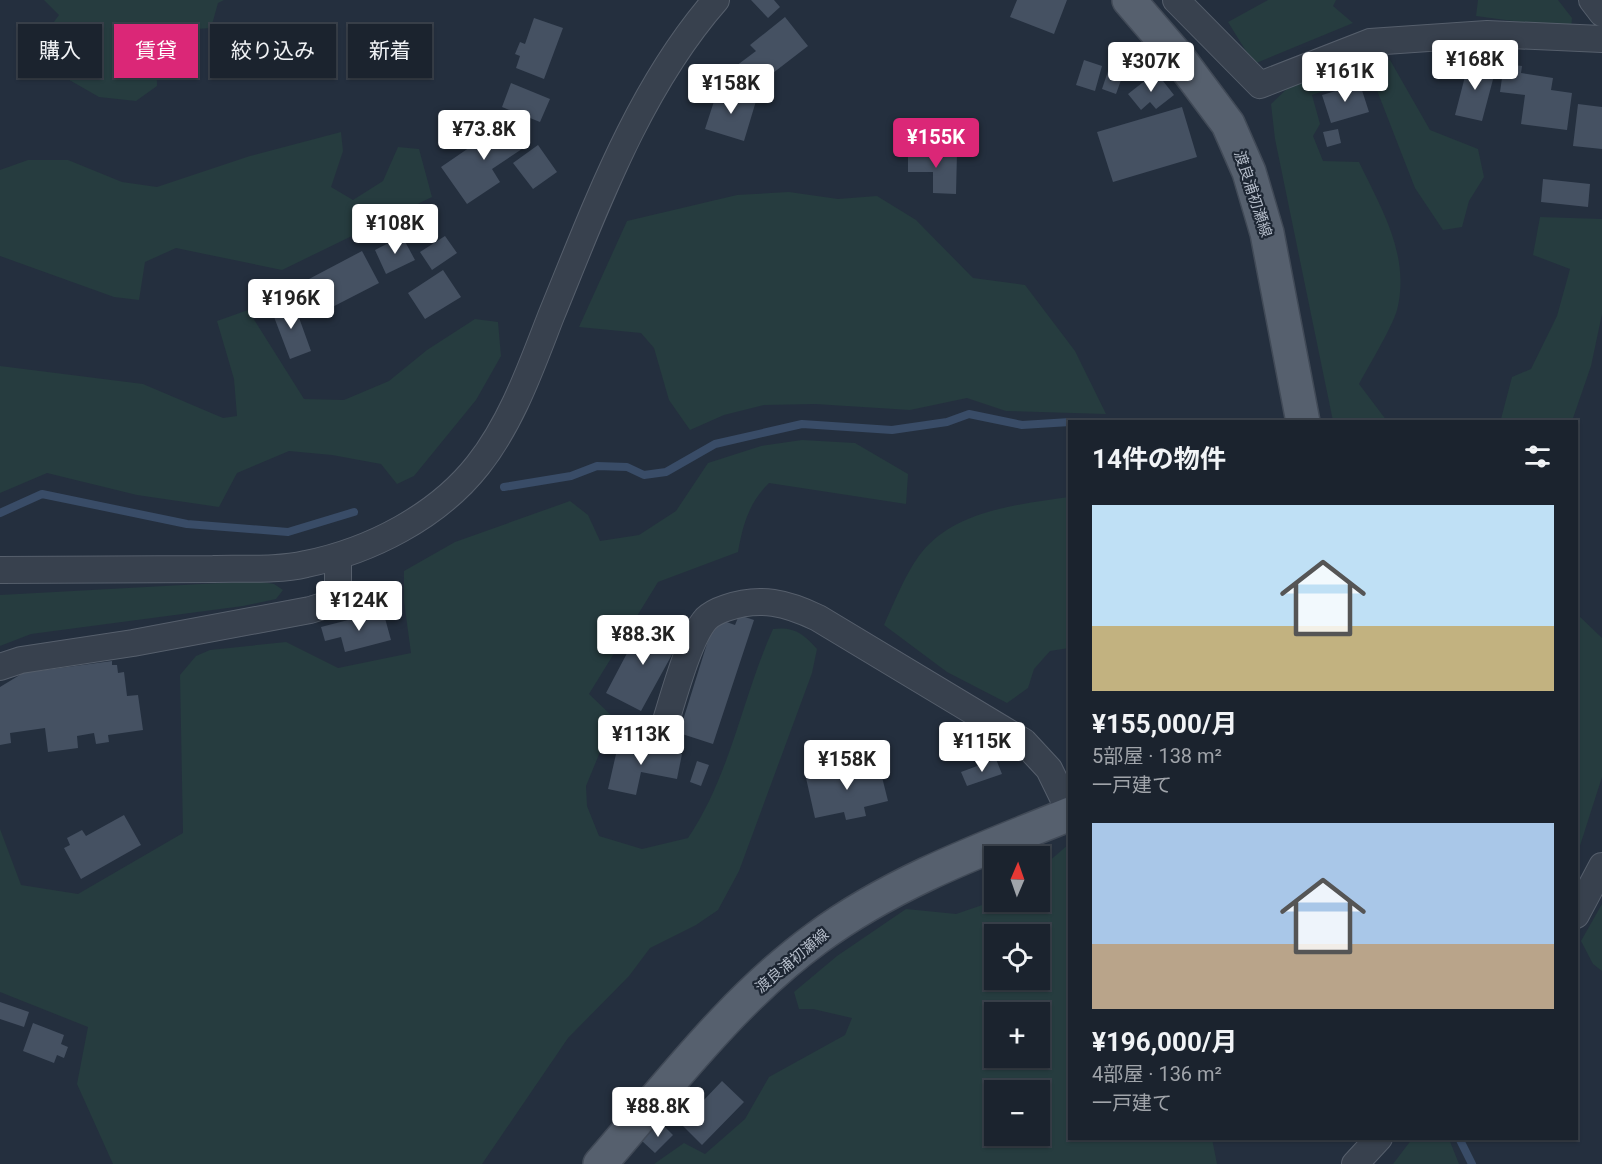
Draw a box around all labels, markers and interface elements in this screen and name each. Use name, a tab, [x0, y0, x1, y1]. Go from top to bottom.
chip: 購入	[18, 24, 102, 78]
chip: 賃貸	[114, 24, 198, 78]
chip: 絞り込み	[210, 24, 336, 78]
chip: 新着	[348, 24, 432, 78]
pin: ¥168K	[1433, 40, 1517, 91]
pin: ¥307K	[1109, 42, 1193, 93]
text: ¥168K	[1446, 47, 1504, 71]
text: ¥307K	[1122, 49, 1180, 73]
pin: ¥161K	[1303, 52, 1387, 103]
text: ¥161K	[1316, 59, 1374, 83]
pin: ¥158K	[689, 64, 773, 115]
text: ¥158K	[702, 71, 760, 95]
pin: ¥73.8K	[435, 110, 533, 161]
text: ¥73.8K	[452, 117, 516, 141]
pin: ¥155K	[894, 118, 978, 169]
text: ¥155K	[907, 125, 965, 149]
street label: 渡良浦初瀬線	[1231, 148, 1275, 240]
pin: ¥108K	[353, 204, 437, 255]
text: ¥108K	[366, 211, 424, 235]
pin: ¥196K	[249, 279, 333, 330]
text: ¥196K	[262, 286, 320, 310]
icon: filters	[1521, 440, 1554, 473]
text: 14件の物件	[1092, 444, 1226, 474]
icon: home	[1269, 544, 1377, 652]
pin: ¥124K	[317, 581, 401, 632]
text: ¥124K	[330, 588, 388, 612]
pin: ¥88.3K	[594, 615, 692, 666]
text: ¥88.3K	[611, 622, 675, 646]
text: ¥155,000/月	[1092, 709, 1238, 739]
pin: ¥113K	[599, 715, 683, 766]
text: ¥113K	[612, 722, 670, 746]
pin: ¥115K	[940, 722, 1024, 773]
text: ¥115K	[953, 729, 1011, 753]
pin: ¥158K	[805, 740, 889, 791]
text: 5部屋 · 138 m²	[1092, 744, 1222, 768]
text: ¥158K	[818, 747, 876, 771]
text: 一戸建て	[1092, 773, 1172, 797]
north arrow	[984, 846, 1050, 912]
map controls	[984, 846, 1050, 1146]
icon: home	[1269, 862, 1377, 970]
button: locate	[984, 924, 1050, 990]
street label: 渡良浦初瀬線	[752, 925, 832, 997]
button: +	[984, 1002, 1050, 1068]
text: ¥196,000/月	[1092, 1027, 1238, 1057]
text: 4部屋 · 136 m²	[1092, 1062, 1222, 1086]
button: −	[984, 1080, 1050, 1146]
pin: ¥88.8K	[609, 1087, 707, 1138]
text: 一戸建て	[1092, 1091, 1172, 1115]
text: ¥88.8K	[626, 1094, 690, 1118]

